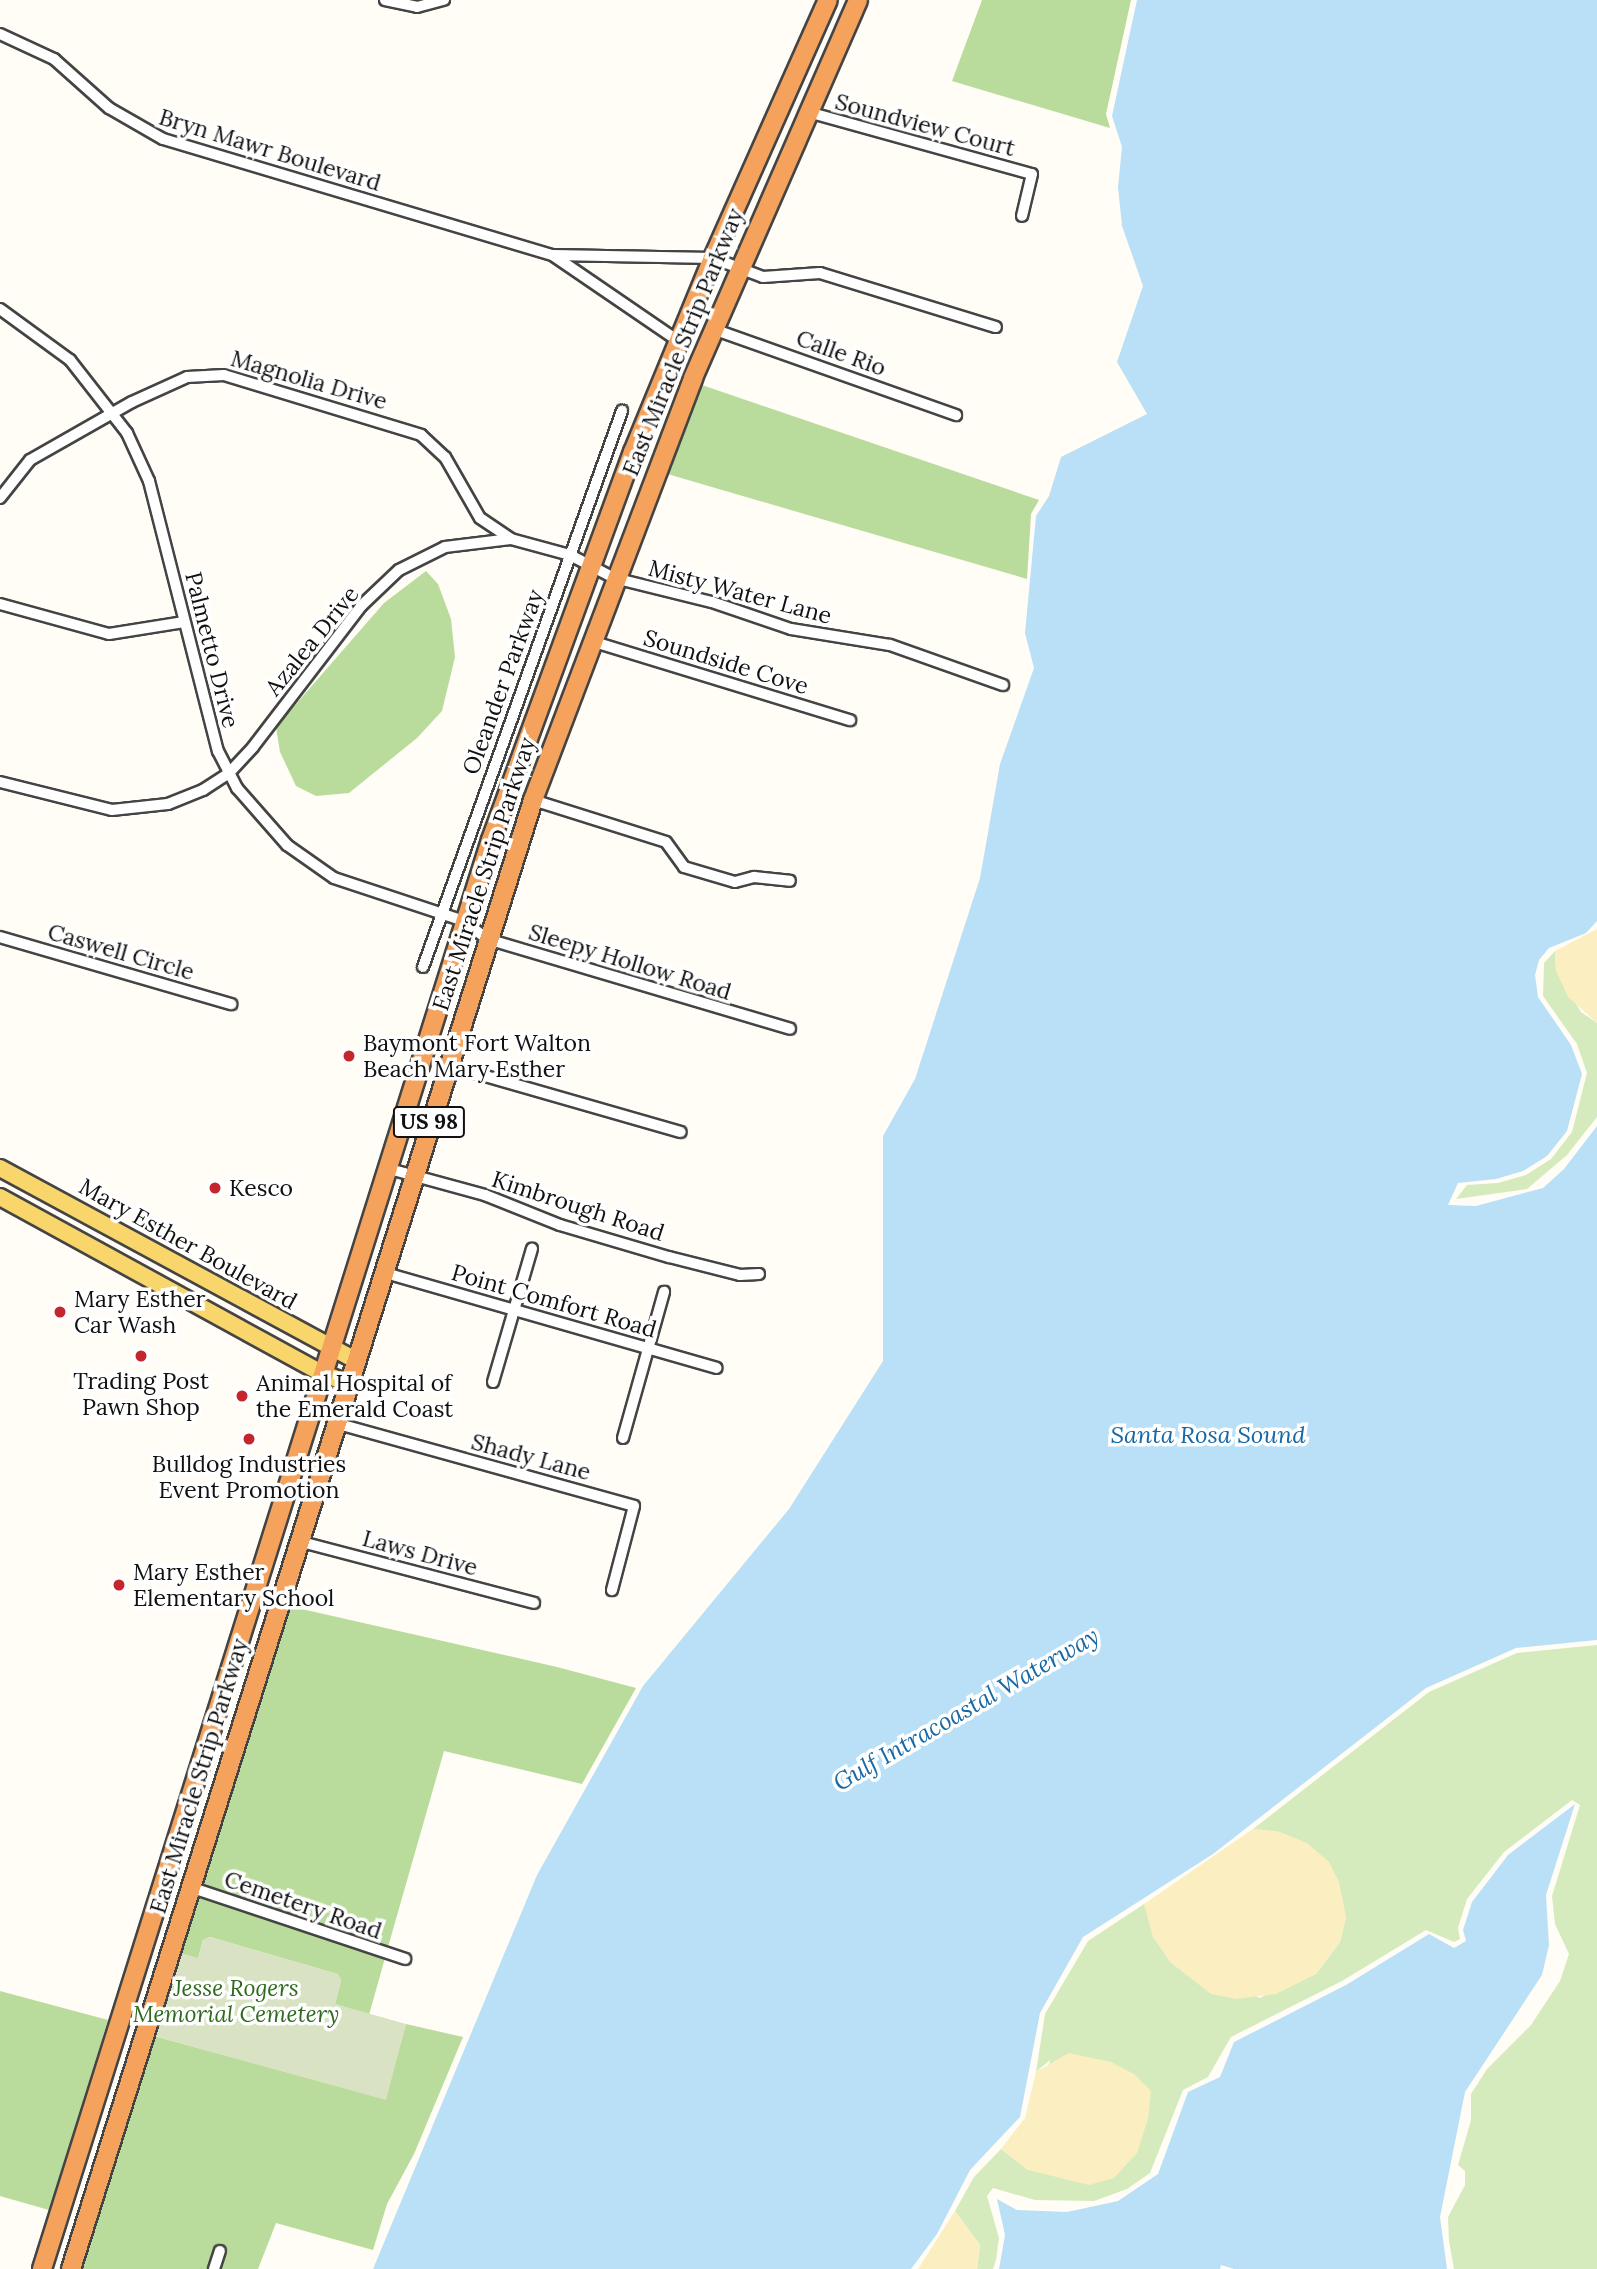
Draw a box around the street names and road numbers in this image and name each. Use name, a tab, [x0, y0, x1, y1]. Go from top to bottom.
street label: Soundview Court	[832, 88, 1018, 162]
street label: Bryn Mawr Boulevard	[156, 103, 384, 197]
street label: East Miracle Strip Parkway	[617, 204, 749, 480]
street label: Calle Rio	[792, 324, 890, 382]
street label: Magnolia Drive	[228, 345, 390, 415]
street label: Misty Water Lane	[645, 554, 835, 630]
street label: Palmetto Drive	[179, 569, 245, 731]
street label: Azalea Drive	[259, 581, 365, 701]
street label: Oleander Parkway	[457, 586, 549, 778]
street label: Soundside Cove	[640, 624, 812, 700]
street label: East Miracle Strip Parkway	[427, 734, 541, 1014]
street label: Caswell Circle	[45, 918, 197, 986]
street label: Sleepy Hollow Road	[525, 918, 735, 1006]
road number: US 98	[392, 1104, 466, 1140]
street label: Kimbrough Road	[488, 1165, 668, 1247]
street label: Mary Esther Boulevard	[74, 1173, 302, 1315]
street label: Point Comfort Road	[448, 1259, 660, 1343]
street label: Shady Lane	[468, 1428, 594, 1486]
street label: Laws Drive	[359, 1524, 481, 1582]
street label: East Miracle Strip Parkway	[144, 1635, 254, 1917]
street label: Cemetery Road	[221, 1865, 385, 1945]

